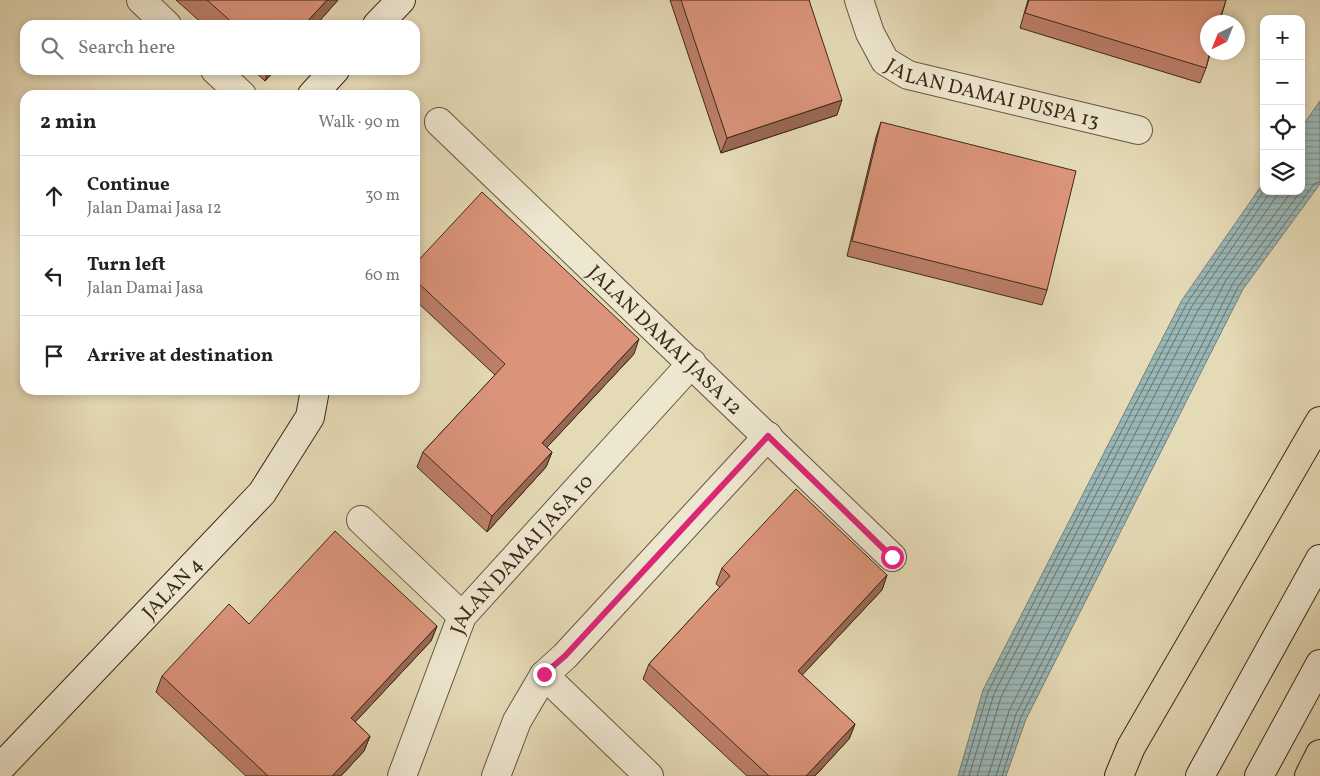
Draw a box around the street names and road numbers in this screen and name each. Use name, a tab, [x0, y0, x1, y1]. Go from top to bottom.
street label: JALAN DAMAI PUSPA 13	[880, 53, 1102, 136]
street label: JALAN DAMAI JASA 12	[580, 260, 748, 422]
street label: JALAN DAMAI JASA 10	[444, 469, 601, 639]
street label: JALAN 4	[137, 552, 210, 627]

